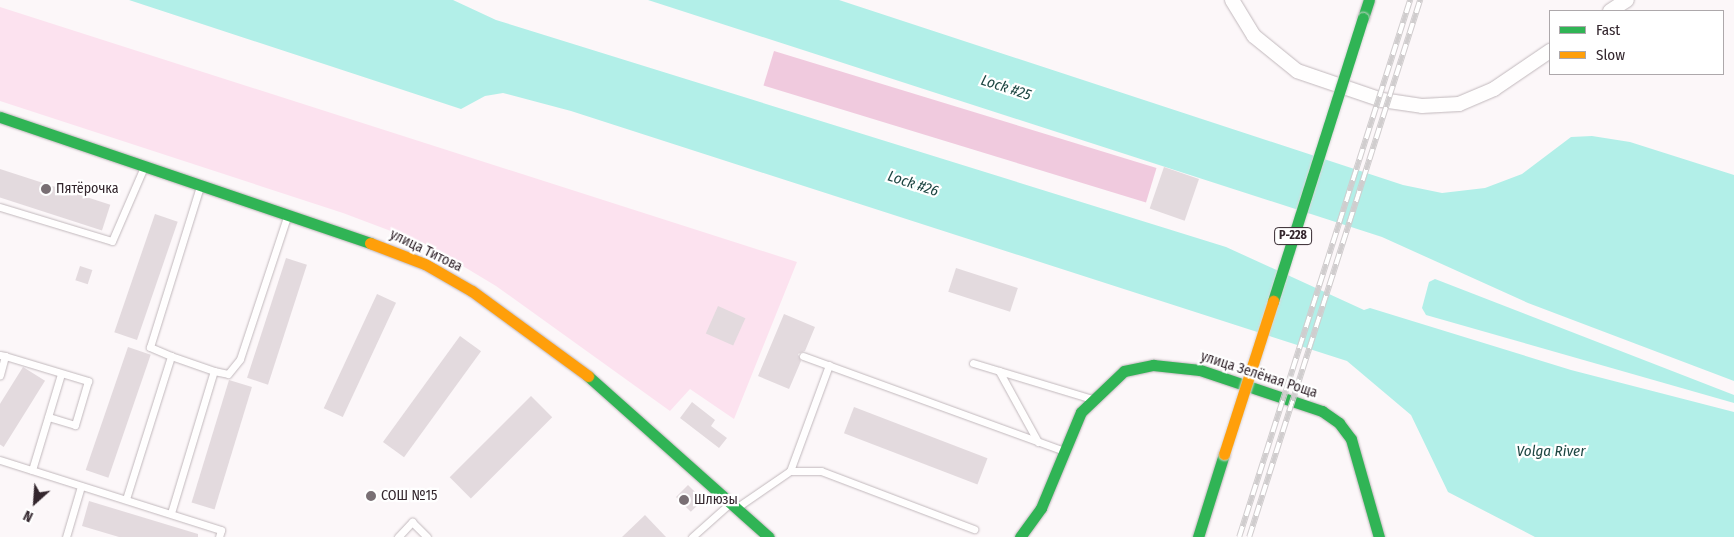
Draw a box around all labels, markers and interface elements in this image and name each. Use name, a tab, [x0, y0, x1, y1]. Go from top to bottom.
legend	[1549, 10, 1724, 75]
text: Fast	[1596, 21, 1620, 39]
text: Slow	[1596, 46, 1625, 64]
water label: Lock #25	[979, 71, 1033, 105]
water label: Lock #26	[885, 167, 941, 201]
place label: Пятёрочка	[56, 181, 119, 197]
marker: Пятёрочка	[40, 183, 52, 195]
street label: улица Титова	[387, 226, 465, 276]
road number: Р-228	[1273, 227, 1313, 246]
street label: улица Зелёная Роща	[1199, 348, 1319, 402]
water label: Volga River	[1517, 443, 1585, 461]
north arrow	[10, 477, 60, 527]
place label: СОШ №15	[381, 488, 437, 504]
marker: СОШ №15	[365, 490, 377, 502]
place label: Шлюзы	[694, 492, 738, 508]
marker: Шлюзы	[678, 494, 690, 506]
text: N	[21, 506, 36, 525]

